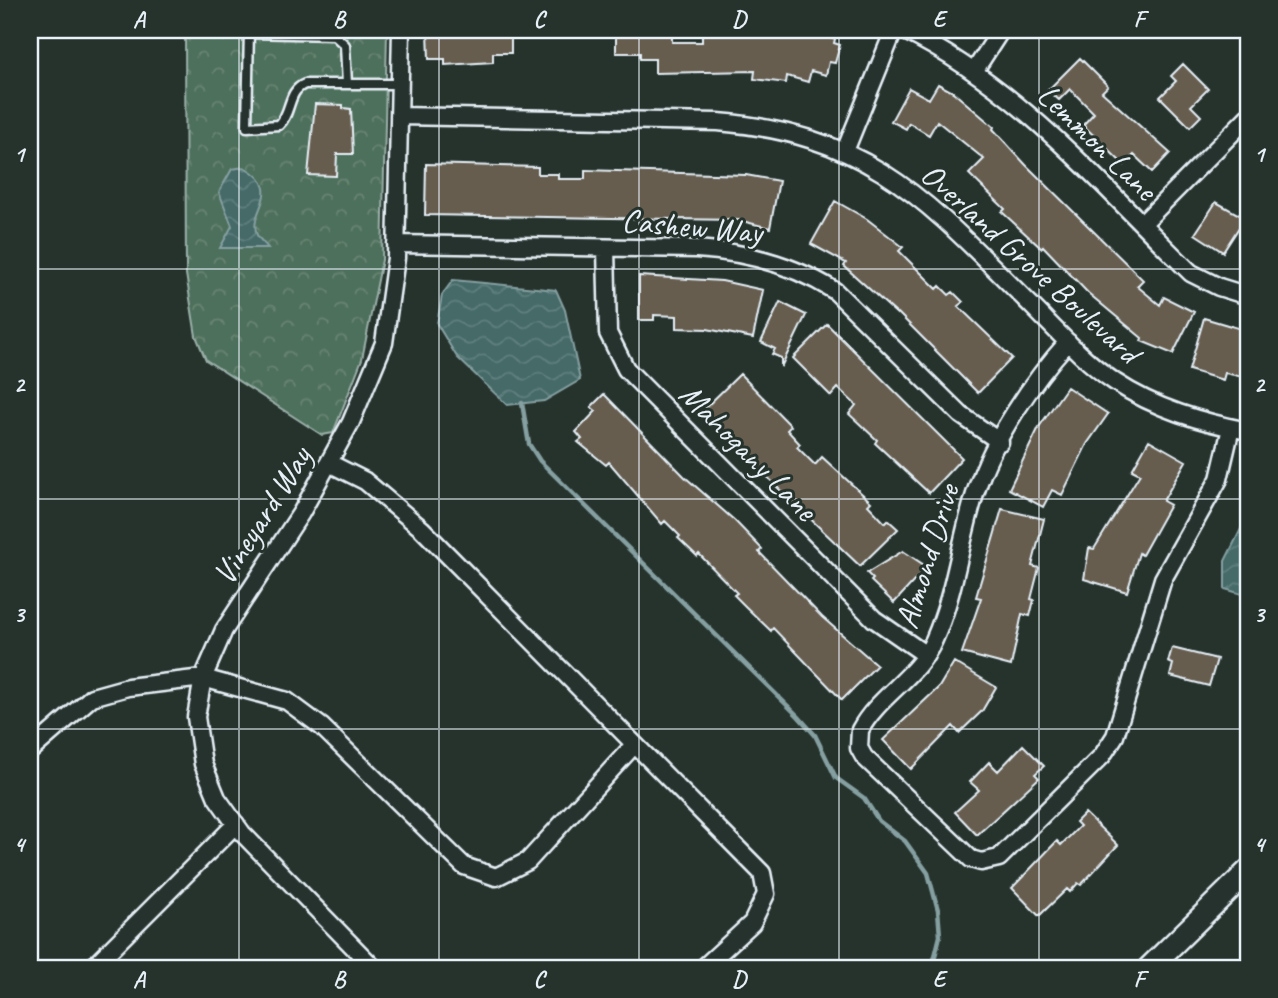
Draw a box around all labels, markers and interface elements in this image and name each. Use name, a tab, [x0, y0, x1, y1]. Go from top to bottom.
text: A	[133, 5, 147, 34]
text: B	[333, 5, 347, 34]
text: C	[534, 5, 548, 34]
text: D	[732, 5, 748, 34]
text: E	[933, 5, 949, 34]
text: F	[1134, 5, 1150, 34]
street label: Lemmon Lane	[1028, 74, 1168, 211]
text: 1	[14, 140, 27, 169]
text: 1	[1254, 140, 1267, 169]
street label: Overland Grove Boulevard	[912, 153, 1152, 376]
street label: Cashew Way	[620, 199, 766, 253]
text: 2	[14, 370, 27, 399]
text: 2	[1254, 370, 1267, 399]
street label: Mahogany Lane	[670, 374, 828, 531]
street label: Vineyard Way	[203, 436, 322, 592]
street label: Almond Drive	[885, 477, 969, 633]
text: 3	[14, 600, 27, 629]
text: 3	[1254, 600, 1267, 629]
text: 4	[14, 830, 27, 859]
text: 4	[1254, 830, 1267, 859]
text: A	[133, 965, 147, 994]
text: B	[333, 965, 347, 994]
text: C	[534, 965, 548, 994]
text: D	[732, 965, 748, 994]
text: E	[933, 965, 949, 994]
text: F	[1134, 965, 1150, 994]

